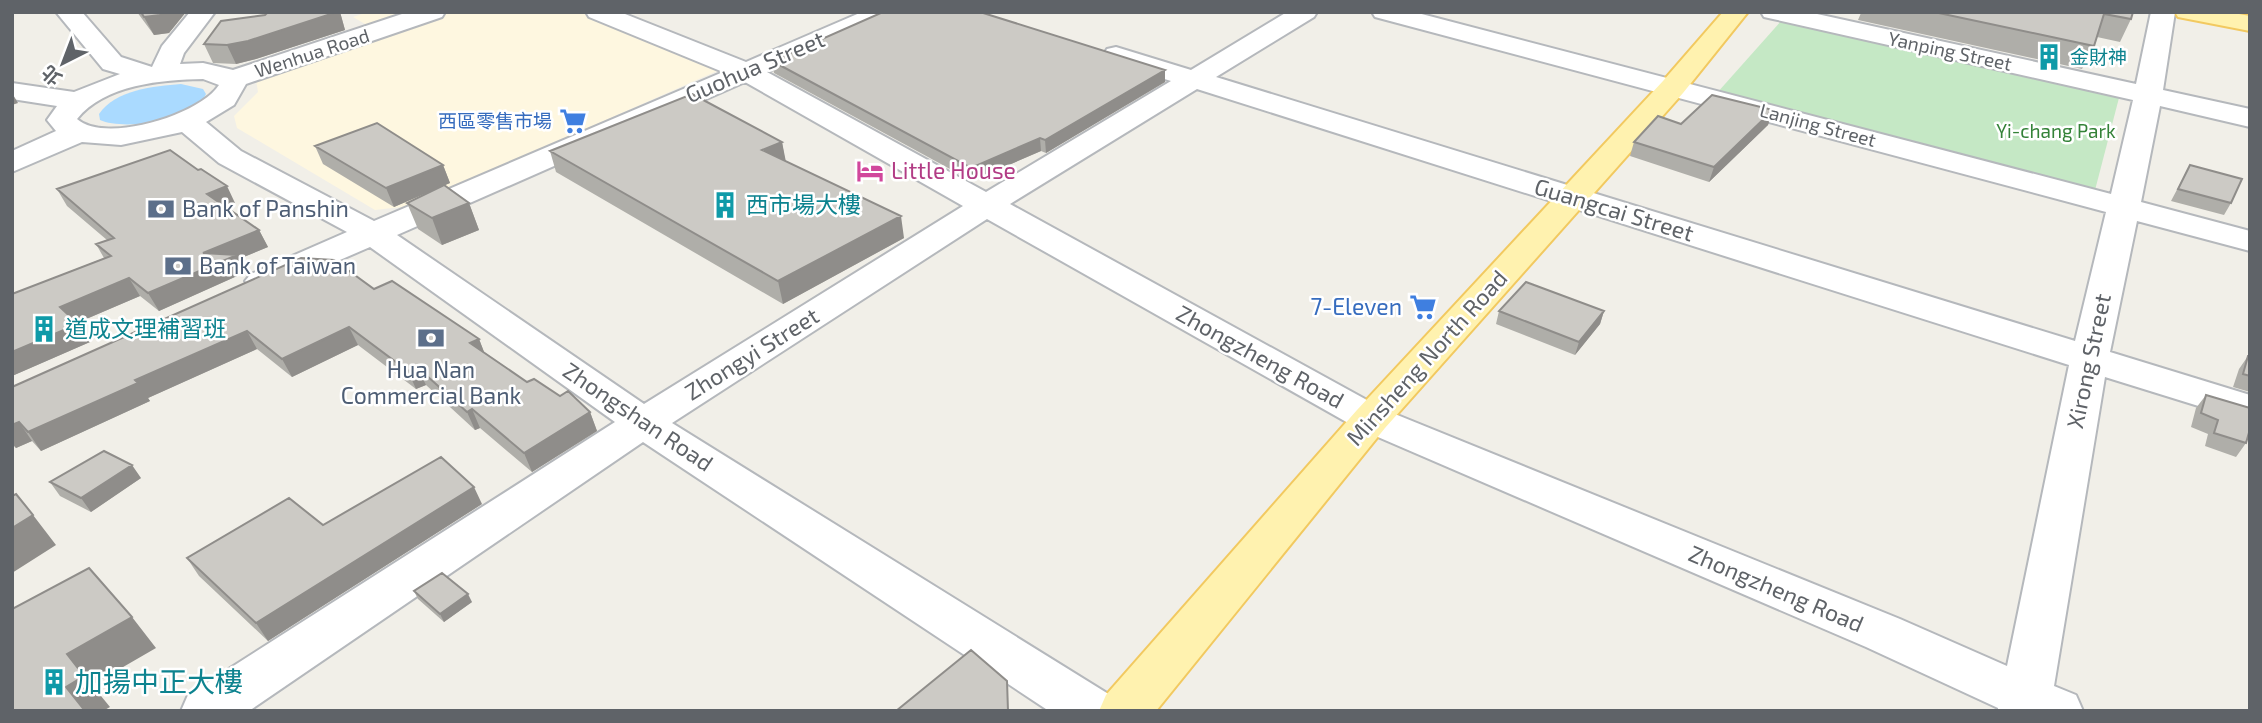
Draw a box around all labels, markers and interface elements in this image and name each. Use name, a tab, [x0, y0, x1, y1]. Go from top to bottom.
street label: Wenhua Road	[252, 23, 372, 82]
street label: Guohua Street	[681, 24, 829, 108]
street label: Yanping Street	[1886, 26, 2014, 75]
north arrow	[28, 28, 98, 98]
building icon: 金財神	[2034, 42, 2064, 72]
place label: 金財神	[2070, 45, 2127, 68]
text: 北	[37, 61, 66, 91]
street label: Lanjing Street	[1757, 98, 1879, 151]
supermarket icon: 西區零售市場	[558, 106, 588, 136]
place label: 西區零售市場	[438, 109, 552, 132]
park label: Yi-chang Park	[1996, 119, 2116, 142]
hotel icon: Little House	[855, 156, 885, 186]
place label: Little House	[891, 156, 1016, 184]
street label: Guangcai Street	[1531, 172, 1697, 247]
building icon: 西市場大樓	[710, 190, 740, 220]
place label: 西市場大樓	[746, 190, 861, 218]
bank icon: Bank of Panshin	[146, 194, 176, 224]
place label: Bank of Panshin	[182, 194, 349, 222]
bank icon: Bank of Taiwan	[163, 251, 193, 281]
place label: Bank of Taiwan	[199, 251, 356, 279]
street label: Minsheng North Road	[1340, 264, 1513, 451]
street label: Xirong Street	[2060, 291, 2116, 431]
place label: 7-Eleven	[1311, 292, 1402, 320]
supermarket icon: 7-Eleven	[1408, 292, 1438, 322]
street label: Zhongzheng Road	[1172, 298, 1349, 414]
street label: Zhongyi Street	[679, 301, 824, 405]
building icon: 道成文理補習班	[29, 314, 59, 344]
place label: 道成文理補習班	[65, 314, 226, 342]
bank icon: Hua Nan Commercial Bank	[416, 323, 446, 353]
place label: Hua Nan Commercial Bank	[341, 355, 522, 409]
street label: Zhongshan Road	[558, 356, 719, 477]
street label: Zhongzheng Road	[1685, 539, 1868, 638]
place label: 加揚中正大樓	[75, 664, 243, 698]
building icon: 加揚中正大樓	[39, 667, 69, 697]

